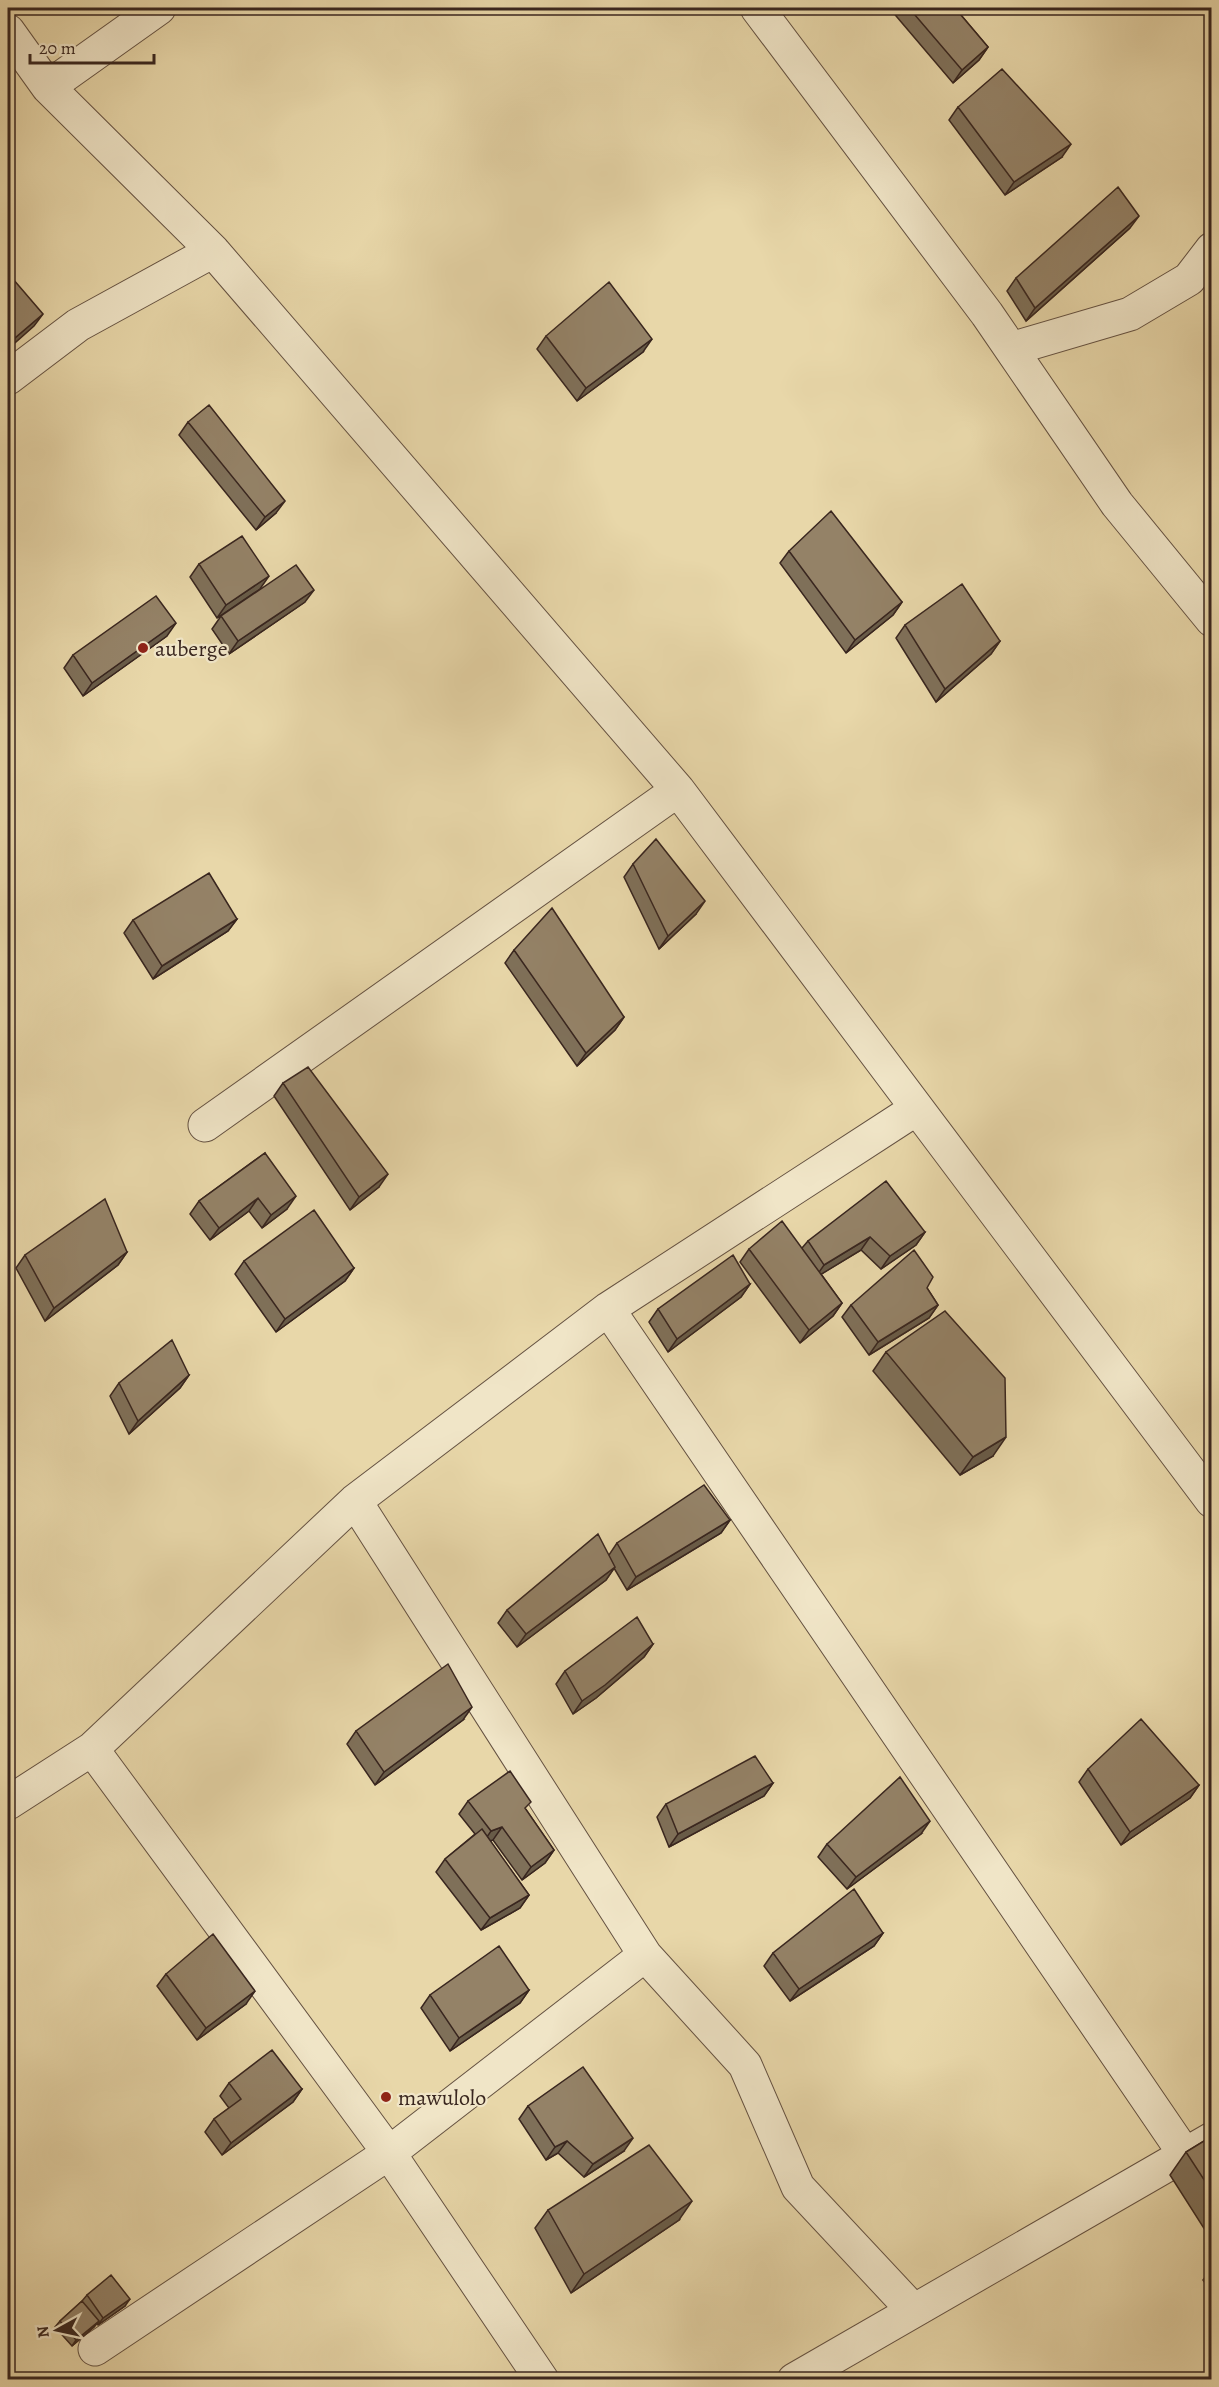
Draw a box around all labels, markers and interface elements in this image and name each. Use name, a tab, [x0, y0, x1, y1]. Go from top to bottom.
scale bar	[30, 27, 154, 65]
text: 20 m	[39, 36, 76, 60]
place label: auberge	[155, 634, 228, 664]
marker: auberge	[136, 641, 150, 655]
place label: mawulolo	[398, 2083, 486, 2113]
marker: mawulolo	[379, 2090, 393, 2104]
north arrow	[27, 2300, 87, 2360]
text: N	[31, 2324, 55, 2339]

